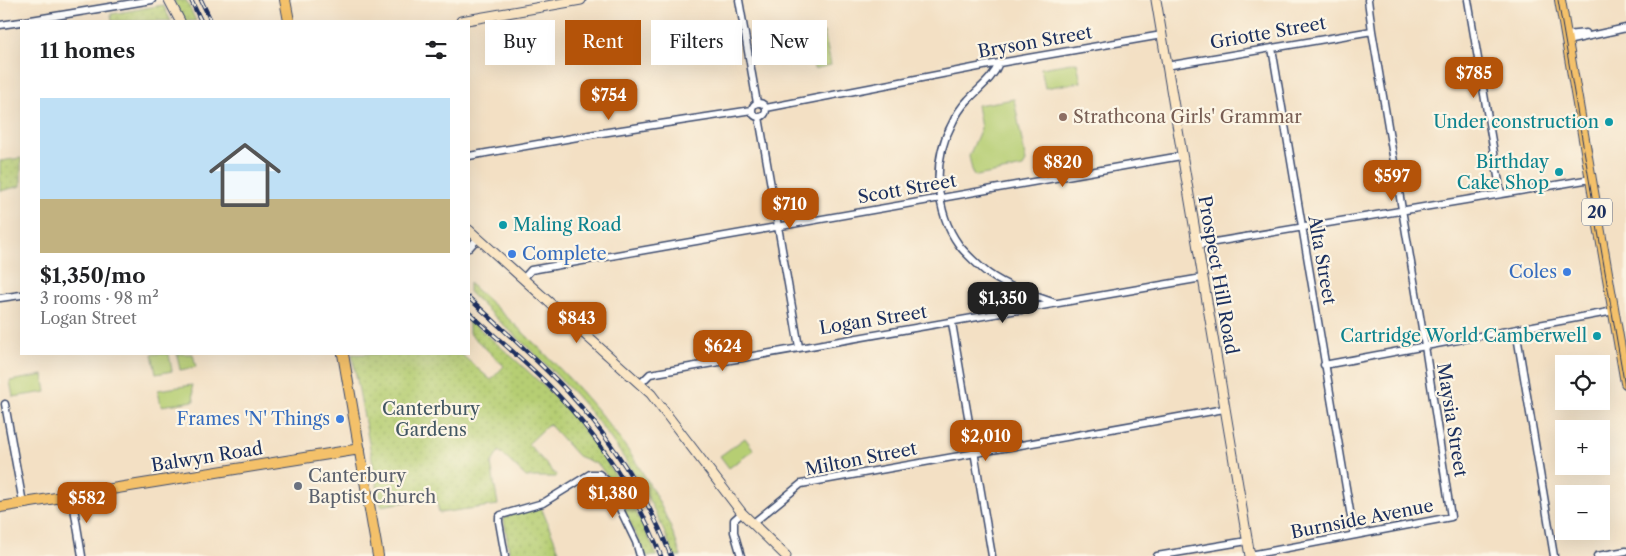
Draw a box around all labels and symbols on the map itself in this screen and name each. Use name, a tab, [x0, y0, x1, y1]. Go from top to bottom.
street label: Griotte Street	[1208, 12, 1328, 54]
street label: Bryson Street	[976, 21, 1095, 63]
pin: $785	[1444, 56, 1504, 99]
pin: $754	[579, 78, 639, 121]
place label: Strathcona Girls' Grammar	[1073, 106, 1302, 128]
marker: Strathcona Girls' Grammar	[1057, 111, 1069, 123]
place label: Under construction	[1433, 111, 1599, 133]
marker: Under construction	[1603, 116, 1615, 128]
pin: $820	[1033, 146, 1093, 188]
place label: Birthday Cake Shop	[1457, 151, 1550, 194]
pin: $597	[1362, 160, 1422, 202]
marker: Birthday Cake Shop	[1553, 166, 1565, 178]
street label: Scott Street	[856, 169, 959, 208]
pin: $710	[760, 188, 820, 230]
street label: Prospect Hill Road	[1193, 194, 1243, 356]
road number: 20	[1582, 198, 1612, 226]
street label: Alta Street	[1303, 213, 1341, 307]
place label: Maling Road	[513, 214, 621, 236]
marker: Maling Road	[497, 219, 509, 231]
place label: Complete	[522, 243, 607, 265]
marker: Complete	[506, 248, 518, 260]
place label: Coles	[1509, 261, 1557, 283]
marker: Coles	[1561, 266, 1573, 278]
pin: $1,350	[962, 282, 1044, 324]
street label: Logan Street	[818, 301, 929, 339]
pin: $843	[547, 302, 607, 344]
place label: Cartridge World Camberwell	[1340, 325, 1587, 347]
pin: $624	[693, 330, 753, 372]
marker: Cartridge World Camberwell	[1591, 330, 1603, 342]
street label: Maysia Street	[1432, 361, 1472, 479]
park label: Canterbury Gardens	[382, 398, 481, 441]
place label: Frames 'N' Things	[177, 408, 330, 430]
marker: Frames 'N' Things	[334, 413, 346, 425]
pin: $2,010	[945, 420, 1027, 462]
street label: Balwyn Road	[150, 437, 264, 477]
street label: Milton Street	[803, 437, 919, 481]
place label: Canterbury Baptist Church	[308, 465, 436, 508]
pin: $1,380	[572, 476, 654, 519]
marker: Canterbury Baptist Church	[292, 480, 304, 492]
pin: $582	[57, 482, 117, 524]
street label: Burnside Avenue	[1289, 494, 1435, 544]

